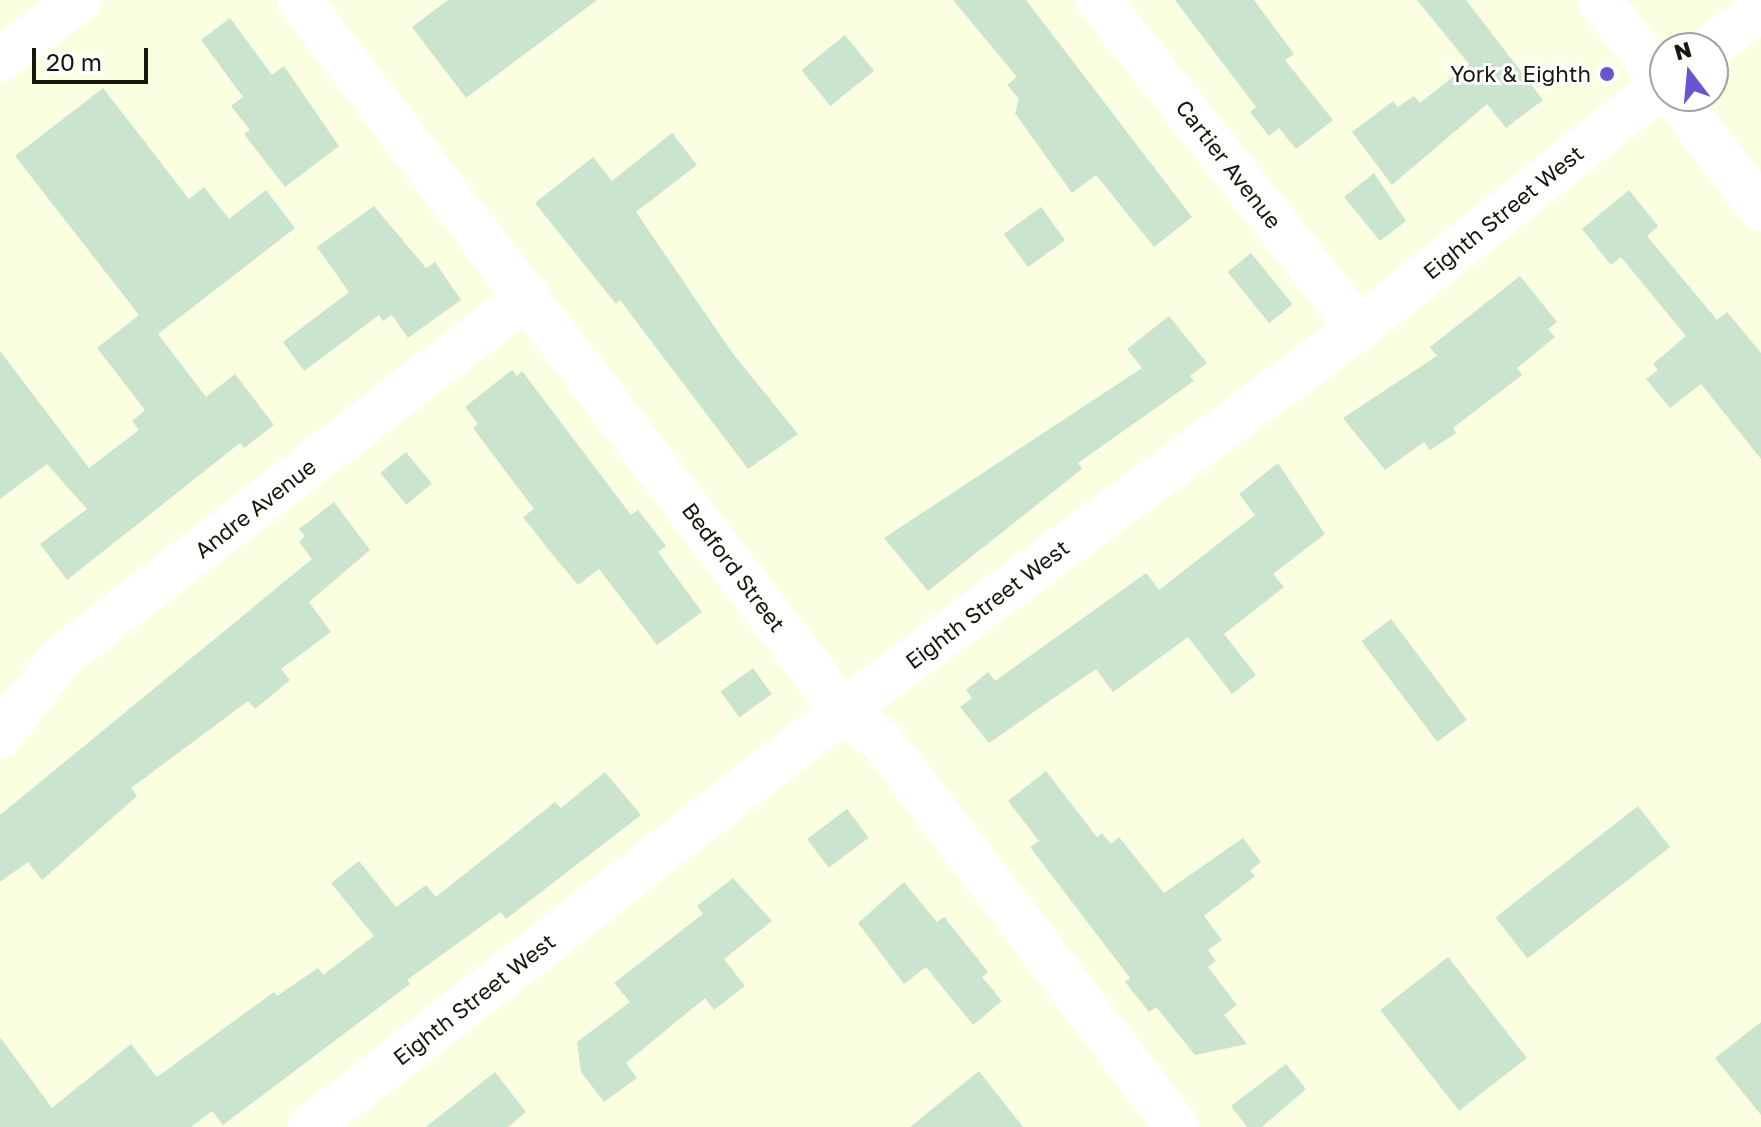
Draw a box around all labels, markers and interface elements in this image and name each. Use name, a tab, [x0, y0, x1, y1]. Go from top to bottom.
scale bar	[36, 32, 152, 82]
north arrow	[1649, 32, 1729, 112]
text: N	[1671, 35, 1695, 66]
text: 20 m	[46, 47, 102, 76]
place label: York & Eighth	[1450, 61, 1591, 87]
marker: York & Eighth	[1598, 65, 1616, 83]
street label: Cartier Avenue	[1171, 95, 1287, 233]
street label: Eighth Street West	[1418, 139, 1588, 285]
street label: Andre Avenue	[189, 453, 321, 563]
street label: Bedford Street	[677, 497, 791, 637]
street label: Eighth Street West	[900, 534, 1074, 674]
street label: Eighth Street West	[388, 928, 560, 1070]

